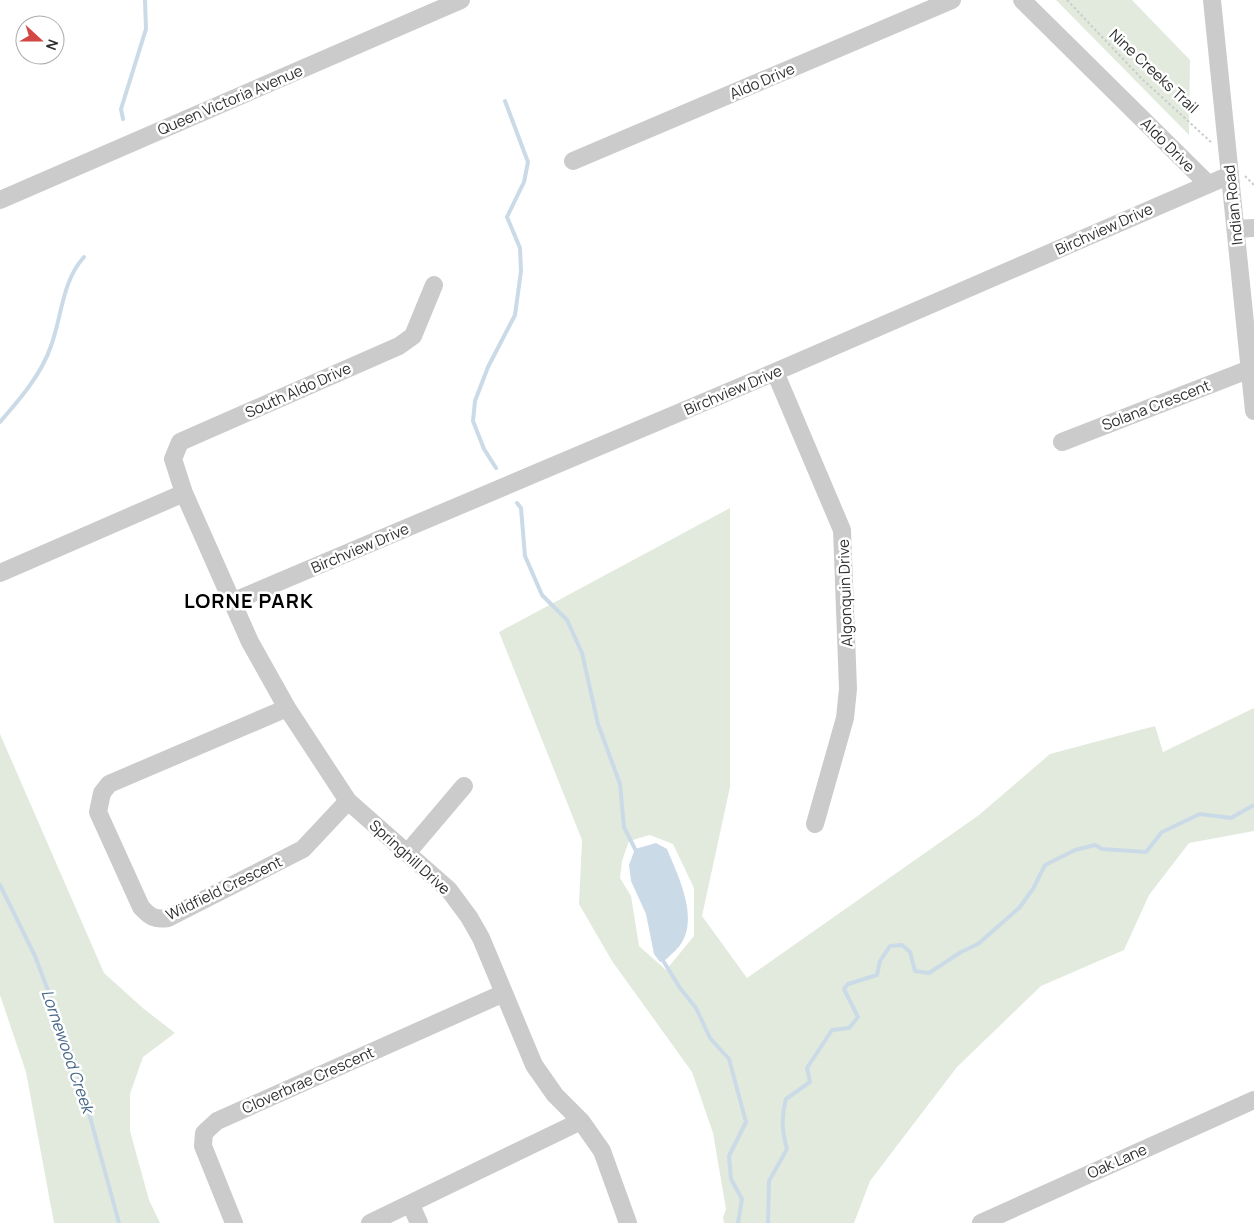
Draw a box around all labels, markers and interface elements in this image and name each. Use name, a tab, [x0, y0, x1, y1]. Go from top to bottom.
north arrow	[15, 15, 65, 65]
street label: Nine Creeks Trail	[1105, 24, 1203, 118]
text: N	[42, 37, 63, 53]
street label: Aldo Drive	[726, 58, 798, 104]
street label: Queen Victoria Avenue	[154, 60, 306, 140]
street label: Aldo Drive	[1136, 113, 1200, 177]
street label: Indian Road	[1218, 164, 1248, 246]
street label: Birchview Drive	[1052, 198, 1156, 260]
street label: South Aldo Drive	[242, 357, 354, 423]
street label: Birchview Drive	[681, 360, 785, 420]
street label: Solana Crescent	[1099, 375, 1213, 435]
street label: Birchview Drive	[308, 518, 412, 578]
street label: Algonquin Drive	[833, 538, 857, 647]
district label: LORNE PARK	[184, 587, 314, 614]
street label: Springhill Drive	[365, 815, 455, 899]
street label: Wildfield Crescent	[162, 851, 286, 925]
water label: Lornewood Creek	[37, 986, 100, 1118]
street label: Cloverbrae Crescent	[239, 1041, 377, 1119]
street label: Oak Lane	[1084, 1138, 1150, 1183]

